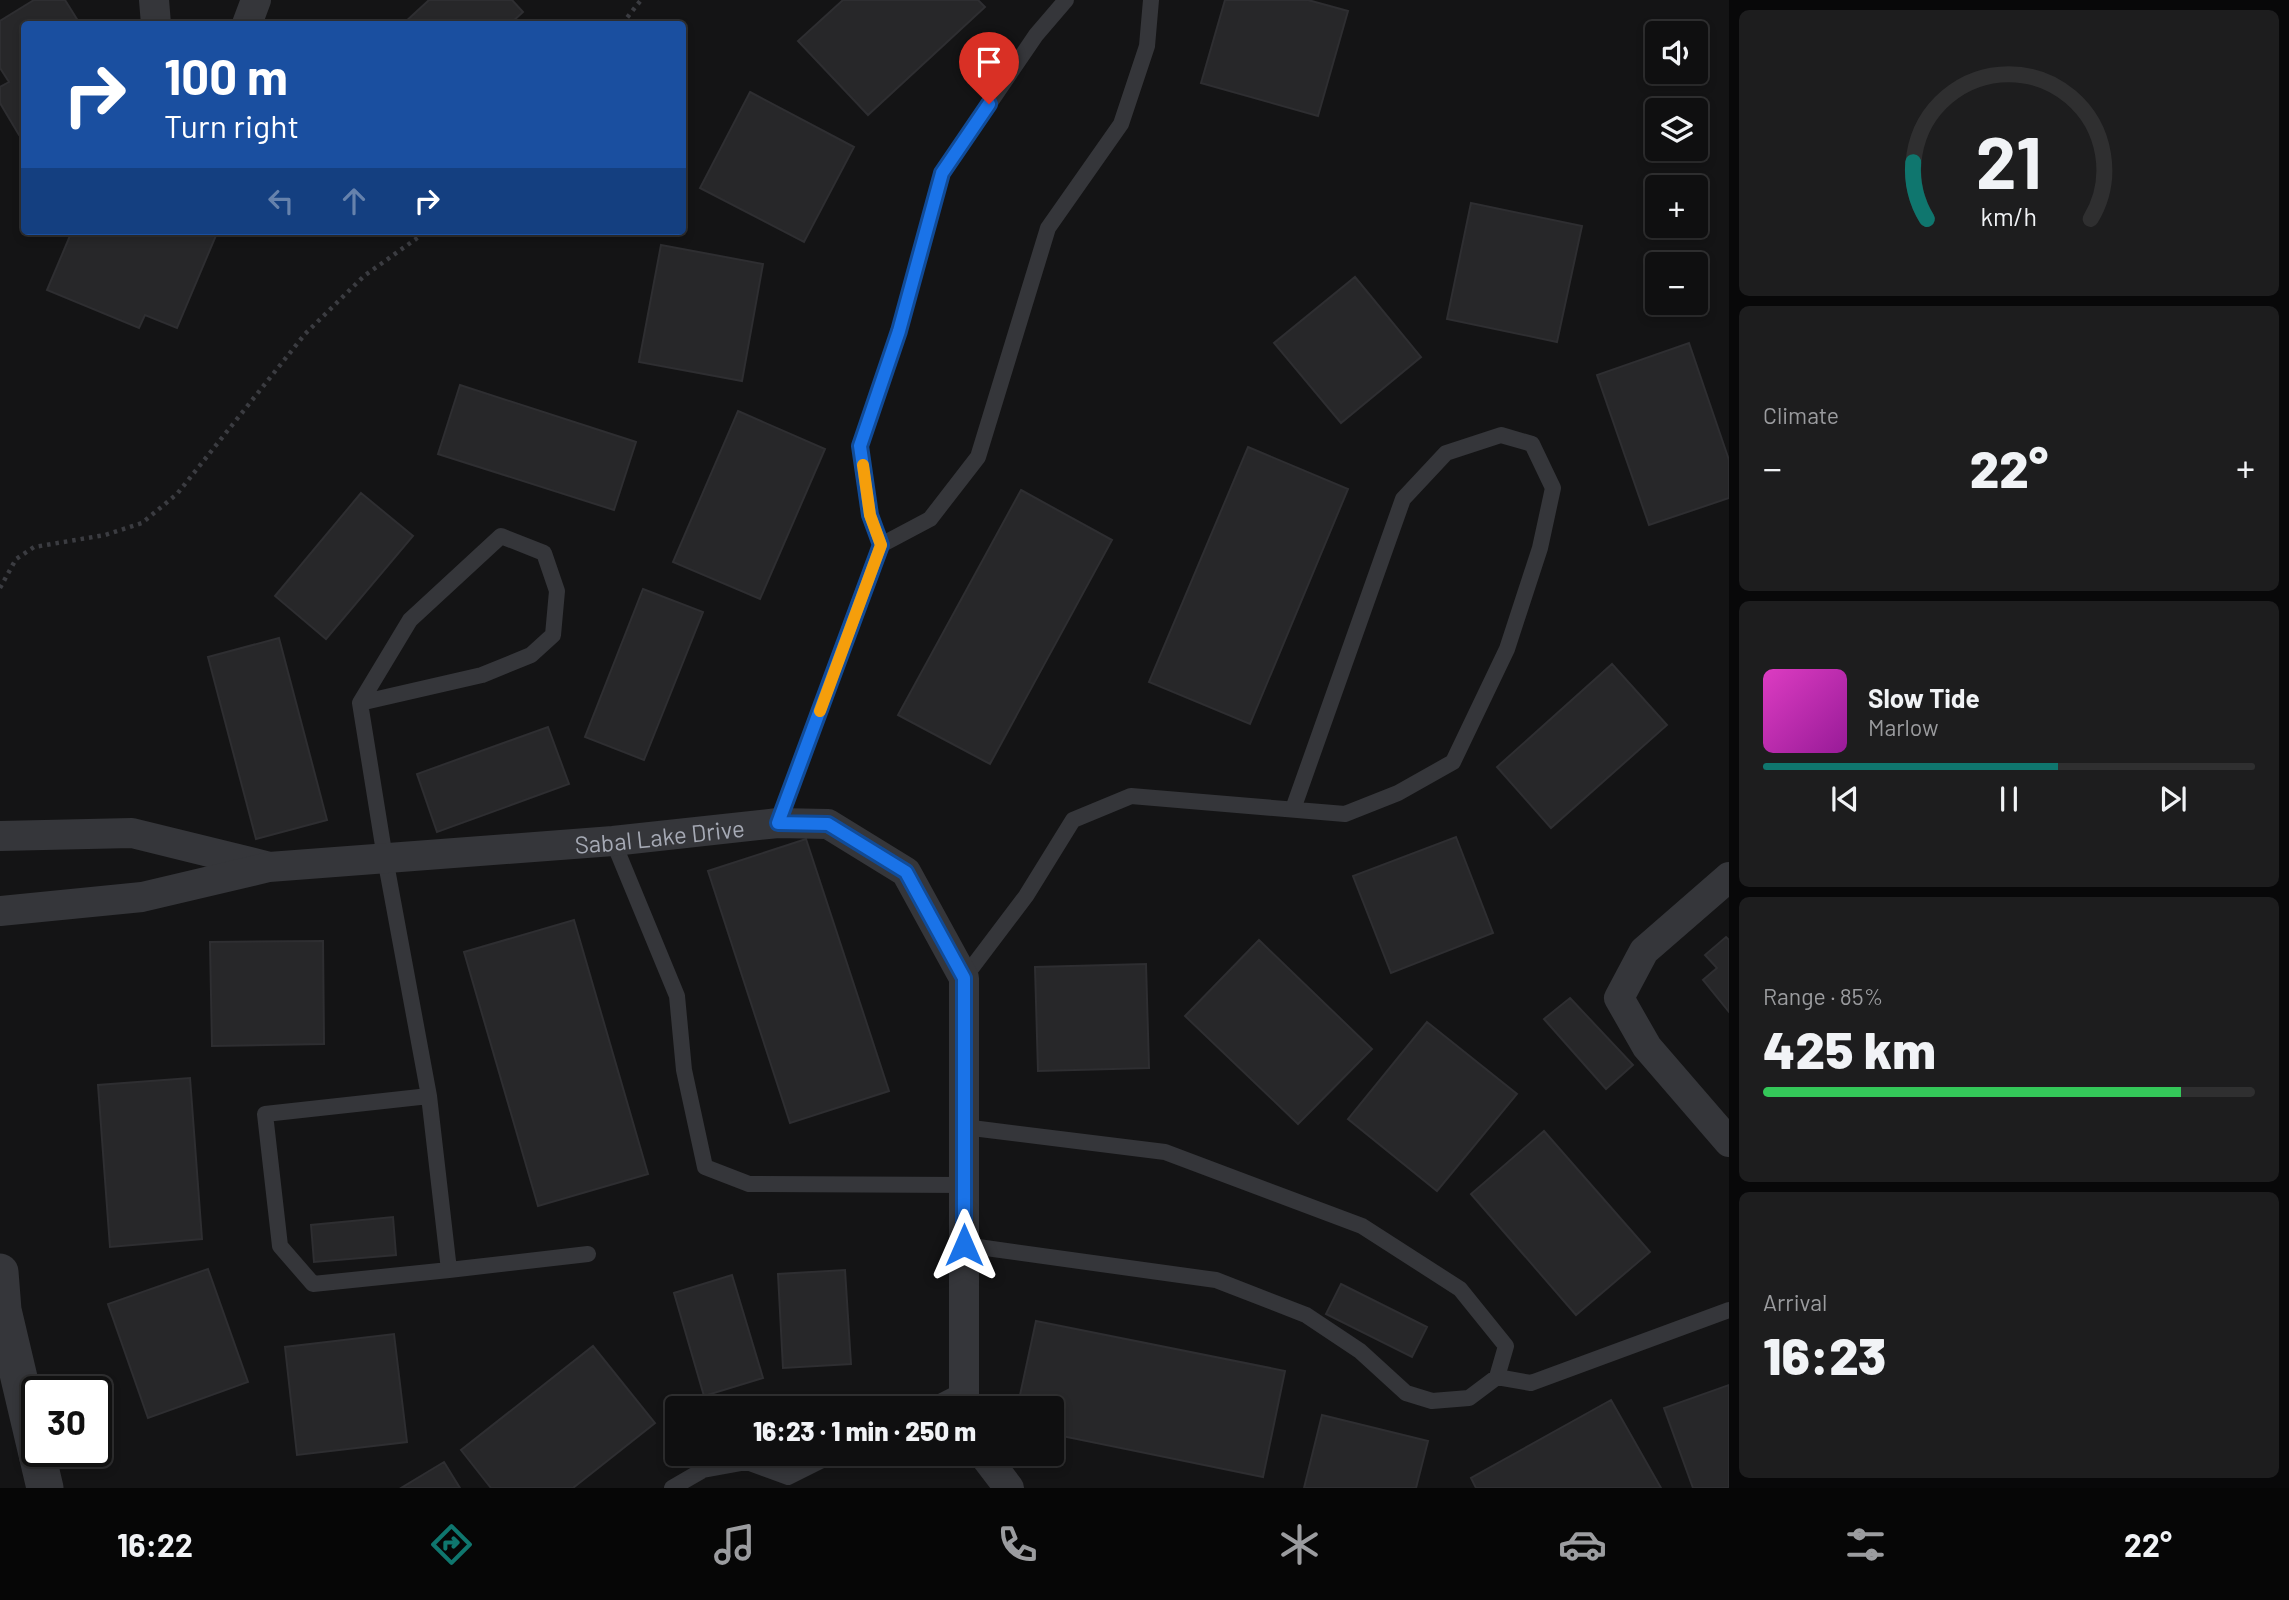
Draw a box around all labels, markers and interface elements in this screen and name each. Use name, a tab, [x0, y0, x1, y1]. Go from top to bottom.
map controls	[1645, 21, 1708, 315]
button: sound	[1645, 21, 1708, 84]
pin	[959, 32, 1019, 104]
icon: arrive	[970, 43, 1008, 81]
text: 100 m	[164, 46, 288, 105]
icon: right	[49, 49, 140, 140]
button: layers	[1645, 98, 1708, 161]
text: Turn right	[164, 106, 299, 144]
text: 21	[1976, 116, 2042, 204]
button: +	[1645, 175, 1708, 238]
icon: left	[262, 182, 300, 220]
icon: ahead	[335, 182, 373, 220]
icon: right	[408, 182, 446, 220]
text: km/h	[1981, 201, 2037, 231]
button: −	[1645, 252, 1708, 315]
text: Climate	[1763, 401, 1839, 429]
text: 22°	[1970, 436, 2048, 498]
text: −	[1763, 444, 1782, 490]
text: +	[2236, 444, 2255, 490]
text: Slow Tide	[1868, 682, 1980, 713]
text: Marlow	[1868, 713, 1939, 741]
icon: previous	[1826, 780, 1864, 818]
icon: pause	[1990, 780, 2028, 818]
icon: next	[2154, 780, 2192, 818]
street label: Sabal Lake Drive	[574, 812, 746, 858]
text: Range · 85%	[1763, 982, 1883, 1010]
text: 425 km	[1763, 1017, 1936, 1079]
position arrow	[927, 1208, 1001, 1282]
text: Arrival	[1763, 1288, 1827, 1316]
text: 16:23	[1763, 1323, 1886, 1385]
speed limit sign: 30	[21, 1376, 112, 1467]
text: 16:23 · 1 min · 250 m	[753, 1415, 976, 1446]
icon: directions	[427, 1520, 476, 1569]
icon: music	[710, 1520, 759, 1569]
icon: phone	[993, 1520, 1042, 1569]
icon: climate	[1275, 1520, 1324, 1569]
icon: car	[1558, 1520, 1607, 1569]
icon: filters	[1841, 1520, 1890, 1569]
text: 16:22	[117, 1525, 193, 1563]
text: 22°	[2124, 1525, 2172, 1563]

